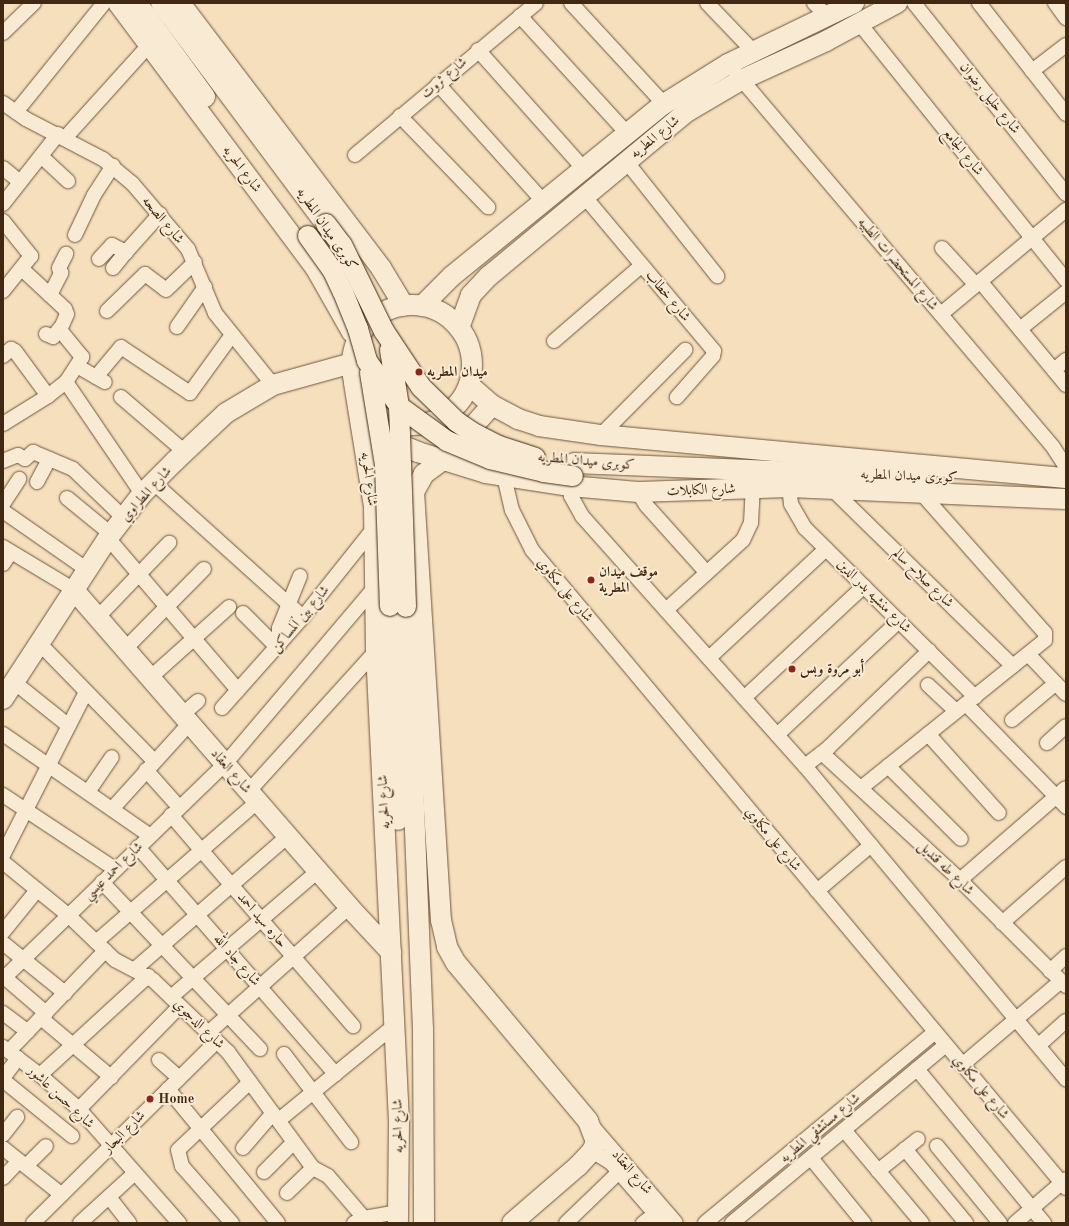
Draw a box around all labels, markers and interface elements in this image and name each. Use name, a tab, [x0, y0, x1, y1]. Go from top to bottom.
street label: شارع ثروت	[418, 54, 470, 102]
street label: شارع خليل رضوان	[956, 59, 1024, 137]
street label: شارع المطريه	[627, 112, 683, 162]
street label: شارع الجامع	[939, 125, 987, 179]
street label: شارع الحريه	[219, 142, 265, 196]
street label: كوبرى ميدان المطريه	[293, 184, 361, 274]
street label: شارع الصحه	[138, 193, 188, 247]
street label: شارع المستحضرات الطبيه	[854, 214, 942, 314]
street label: شارع خطاب	[642, 267, 694, 325]
place label: ميدان المطريه	[427, 364, 488, 380]
marker: ميدان المطريه	[414, 367, 424, 377]
street label: كوبرى ميدان المطريه	[537, 448, 635, 474]
street label: شارع الحريه	[357, 451, 381, 507]
street label: شارع المطراوي	[117, 463, 175, 525]
street label: كوبرى ميدان المطريه	[860, 466, 958, 486]
street label: شارع الكابلات	[666, 480, 736, 500]
street label: شارع صلاح سالم	[889, 545, 957, 611]
street label: شارع على مكاوي	[533, 554, 597, 626]
street label: شارع منشيه بدر الدين	[833, 555, 915, 637]
place label: موقف ميدان المطرية	[599, 564, 658, 596]
marker: موقف ميدان المطرية	[586, 575, 596, 585]
street label: شارع بين المساكن	[267, 582, 333, 656]
place label: أبو مروة وبس	[800, 661, 864, 677]
marker: أبو مروة وبس	[787, 664, 797, 674]
street label: شارع العقاد	[207, 745, 255, 797]
street label: شارع الحريه	[374, 774, 394, 830]
street label: شارع على مكاوي	[741, 803, 805, 875]
street label: شارع طه قنديل	[915, 837, 977, 899]
street label: شارع احمد عيسي	[80, 838, 146, 904]
street label: حاره سيد احمد	[233, 889, 291, 951]
street label: شارع جاد الله	[210, 931, 264, 989]
street label: شارع الدجوي	[170, 995, 228, 1053]
street label: شارع على مكاوي	[949, 1051, 1013, 1123]
street label: شارع حسن عاشور	[24, 1062, 98, 1132]
street label: شارع مستشفي المطريه	[776, 1090, 864, 1166]
place label: Home	[158, 1091, 194, 1107]
marker: Home	[145, 1094, 155, 1104]
street label: شارع الحريه	[389, 1099, 407, 1153]
street label: شارع البحار	[99, 1107, 149, 1157]
street label: شارع العقاد	[608, 1146, 656, 1198]

